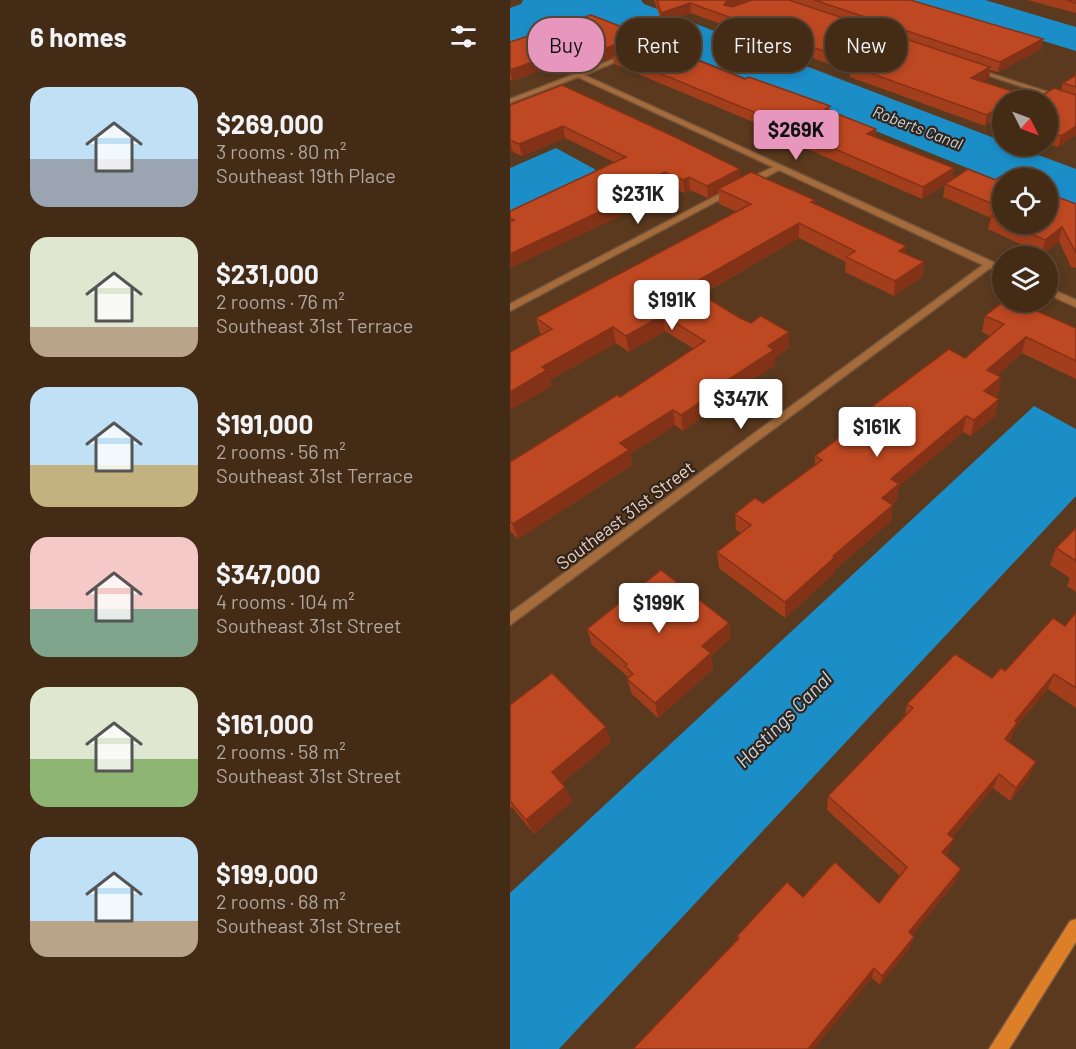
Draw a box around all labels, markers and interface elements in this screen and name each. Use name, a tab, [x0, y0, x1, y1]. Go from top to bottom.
chip: Buy	[528, 18, 604, 72]
chip: Rent	[616, 18, 701, 72]
chip: Filters	[713, 18, 813, 72]
chip: New	[825, 18, 907, 72]
icon: filters	[447, 20, 480, 53]
text: 6 homes	[30, 21, 127, 52]
north arrow	[992, 90, 1058, 156]
map controls	[992, 90, 1058, 312]
water label: Roberts Canal	[870, 101, 966, 153]
text: $269,000	[216, 108, 324, 139]
pin: $269K	[754, 110, 838, 161]
icon: home	[78, 111, 150, 183]
text: $269K	[768, 117, 824, 141]
text: 3 rooms · 80 m²	[216, 139, 346, 163]
text: Southeast 19th Place	[216, 163, 396, 187]
button: locate	[992, 168, 1058, 234]
pin: $231K	[596, 174, 680, 225]
text: $231K	[612, 181, 664, 205]
button: layers	[992, 246, 1058, 312]
text: $231,000	[216, 258, 319, 289]
icon: home	[78, 261, 150, 333]
pin: $191K	[630, 280, 714, 331]
text: $191K	[648, 287, 696, 311]
text: 2 rooms · 76 m²	[216, 289, 345, 313]
text: Southeast 31st Terrace	[216, 313, 413, 337]
pin: $347K	[699, 379, 783, 430]
text: $347K	[713, 386, 769, 410]
pin: $161K	[835, 407, 919, 458]
text: $191,000	[216, 408, 313, 439]
icon: home	[78, 411, 150, 483]
text: $161K	[853, 414, 901, 438]
text: 2 rooms · 56 m²	[216, 439, 346, 463]
street label: Southeast 31st Street	[552, 456, 698, 574]
text: Southeast 31st Terrace	[216, 463, 413, 487]
text: $347,000	[216, 558, 321, 589]
icon: home	[78, 561, 150, 633]
pin: $199K	[617, 583, 701, 634]
text: 4 rooms · 104 m²	[216, 589, 355, 613]
text: $199K	[633, 590, 685, 614]
text: Southeast 31st Street	[216, 613, 402, 637]
water label: Hastings Canal	[730, 666, 836, 772]
text: $161,000	[216, 708, 314, 739]
icon: home	[78, 711, 150, 783]
text: 2 rooms · 58 m²	[216, 739, 346, 763]
text: Southeast 31st Street	[216, 763, 402, 787]
text: $199,000	[216, 858, 318, 889]
icon: home	[78, 861, 150, 933]
text: 2 rooms · 68 m²	[216, 889, 346, 913]
text: Southeast 31st Street	[216, 913, 402, 937]

